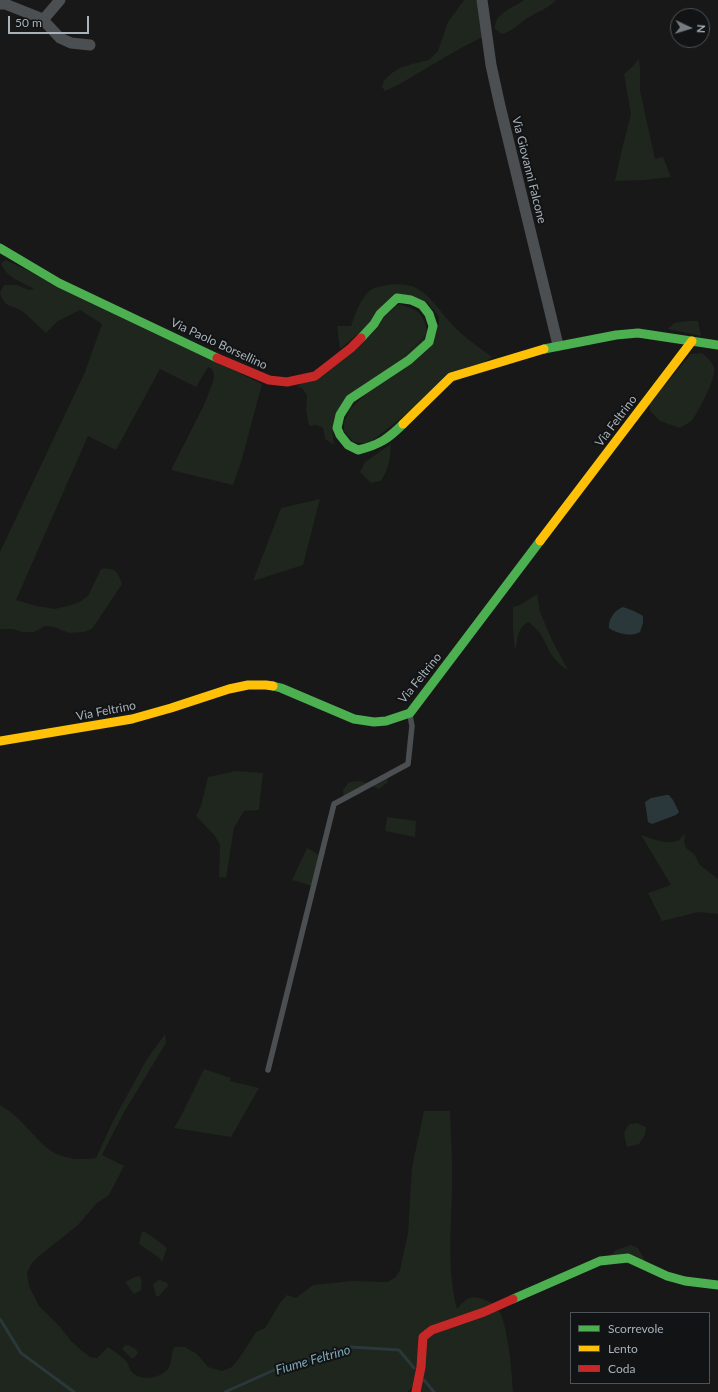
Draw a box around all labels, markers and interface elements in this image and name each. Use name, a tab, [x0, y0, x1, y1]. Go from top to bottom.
scale bar	[10, 8, 91, 34]
north arrow	[670, 8, 710, 48]
text: 50 m	[15, 15, 42, 30]
text: N	[695, 24, 708, 33]
street label: Via Giovanni Falcone	[509, 115, 549, 225]
street label: Via Paolo Borsellino	[168, 315, 270, 373]
street label: Via Feltrino	[592, 392, 640, 450]
street label: Via Feltrino	[395, 650, 445, 706]
street label: Via Feltrino	[75, 698, 137, 724]
legend	[570, 1312, 710, 1384]
text: Scorrevole	[608, 1321, 664, 1336]
text: Lento	[608, 1341, 638, 1356]
water label: Fiume Feltrino	[274, 1342, 352, 1378]
text: Coda	[608, 1361, 635, 1376]

